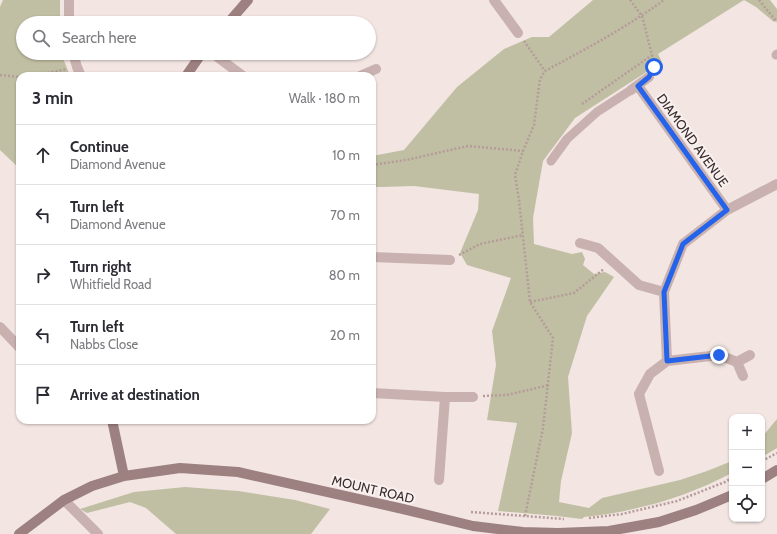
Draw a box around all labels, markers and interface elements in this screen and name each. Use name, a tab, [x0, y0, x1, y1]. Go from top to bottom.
search box	[16, 16, 376, 60]
icon: search	[30, 27, 52, 49]
text: Search here	[62, 29, 137, 47]
route start	[645, 58, 663, 76]
text: 3 min	[32, 88, 73, 108]
text: Walk · 180 m	[289, 90, 360, 106]
street label: DIAMOND AVENUE	[654, 90, 732, 190]
text: Continue	[70, 138, 129, 156]
icon: ahead	[32, 144, 54, 166]
text: 10 m	[332, 147, 360, 163]
text: Diamond Avenue	[70, 156, 166, 172]
text: Turn left	[70, 198, 124, 216]
icon: left	[32, 204, 54, 226]
text: 70 m	[330, 207, 360, 223]
text: Diamond Avenue	[70, 216, 166, 232]
text: Turn right	[70, 258, 131, 276]
icon: right	[32, 264, 54, 286]
text: 80 m	[329, 267, 360, 283]
text: Whitfield Road	[70, 276, 152, 292]
text: Turn left	[70, 318, 124, 336]
icon: left	[32, 324, 54, 346]
text: 20 m	[330, 327, 360, 343]
text: Nabbs Close	[70, 336, 138, 352]
route end	[710, 346, 728, 364]
icon: arrive	[32, 384, 54, 406]
text: Arrive at destination	[70, 386, 200, 404]
map controls	[729, 414, 765, 522]
button: +	[729, 414, 765, 450]
button: −	[729, 450, 765, 486]
street label: MOUNT ROAD	[330, 472, 416, 506]
button: locate	[729, 486, 765, 522]

